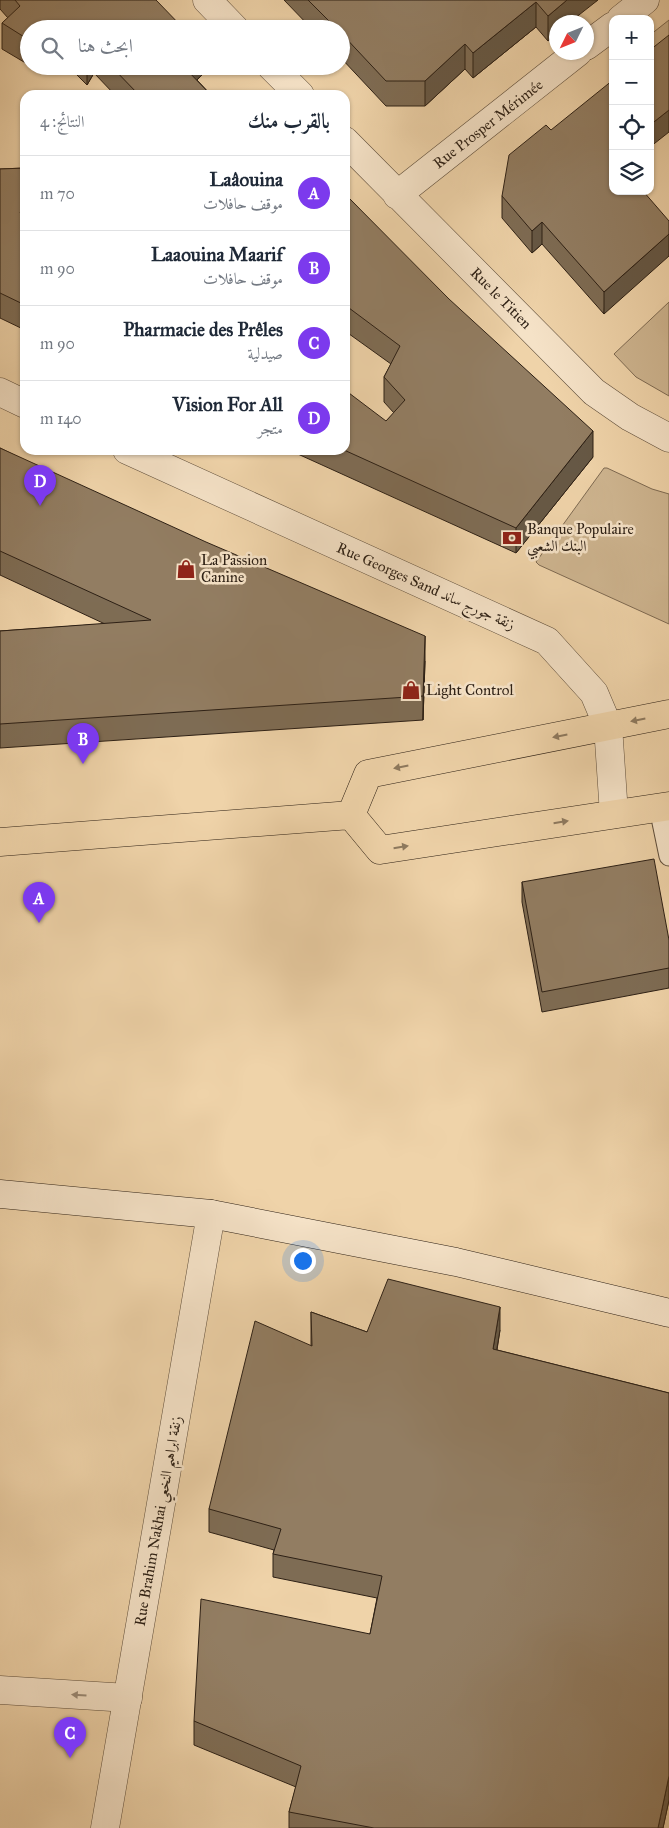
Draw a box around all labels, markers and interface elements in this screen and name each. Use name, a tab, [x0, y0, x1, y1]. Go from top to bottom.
north arrow	[549, 15, 594, 60]
map controls	[609, 15, 654, 195]
button: +	[609, 15, 654, 60]
search box	[20, 20, 350, 75]
icon: search	[38, 34, 66, 62]
text: ابحث هنا	[78, 34, 133, 57]
button: −	[609, 60, 654, 105]
street label: Rue Prosper Mérimée	[430, 76, 546, 172]
button: locate	[609, 105, 654, 150]
text: بالقرب منك	[248, 108, 330, 134]
text: النتائج: 4	[40, 112, 85, 131]
button: layers	[609, 150, 654, 195]
text: Laâouina	[210, 168, 283, 191]
text: 70 m	[40, 184, 75, 203]
text: A	[309, 184, 319, 203]
text: موقف حافلات	[203, 194, 283, 213]
text: Laaouina Maarif	[151, 243, 283, 266]
text: 90 m	[40, 259, 75, 278]
text: B	[309, 259, 319, 278]
street label: Rue le Titien	[467, 264, 535, 332]
text: موقف حافلات	[203, 269, 283, 288]
text: Pharmacie des Prêles	[123, 318, 283, 341]
text: 90 m	[40, 334, 75, 353]
text: C	[309, 334, 319, 353]
text: صيدلية	[248, 344, 283, 363]
text: Vision For All	[172, 393, 283, 416]
text: 140 m	[40, 409, 81, 428]
text: D	[308, 409, 320, 428]
text: متجر	[258, 419, 283, 438]
pin: D	[24, 465, 56, 506]
place label: Banque Populaire البنك الشعبي	[527, 520, 634, 560]
bank icon: Banque Populaire البنك الشعبي	[501, 527, 523, 549]
street label: Rue Georges Sand زنقة جورج ساند	[332, 538, 518, 637]
place label: La Passion Canine	[201, 551, 267, 586]
shop icon: La Passion Canine	[175, 558, 197, 580]
shop icon: Light Control	[400, 679, 422, 701]
place label: Light Control	[426, 681, 514, 699]
one-way arrow	[631, 716, 646, 724]
pin: B	[67, 723, 99, 764]
one-way arrow	[552, 732, 568, 740]
one-way arrow	[392, 764, 408, 772]
one-way arrow	[554, 818, 570, 826]
one-way arrow	[393, 843, 409, 851]
pin: A	[23, 882, 55, 923]
your location	[290, 1248, 316, 1274]
street label: Rue Brahim Nakhai زنقة ابراهيم النخعي	[131, 1414, 191, 1629]
one-way arrow	[71, 1691, 87, 1699]
pin: C	[54, 1717, 86, 1758]

